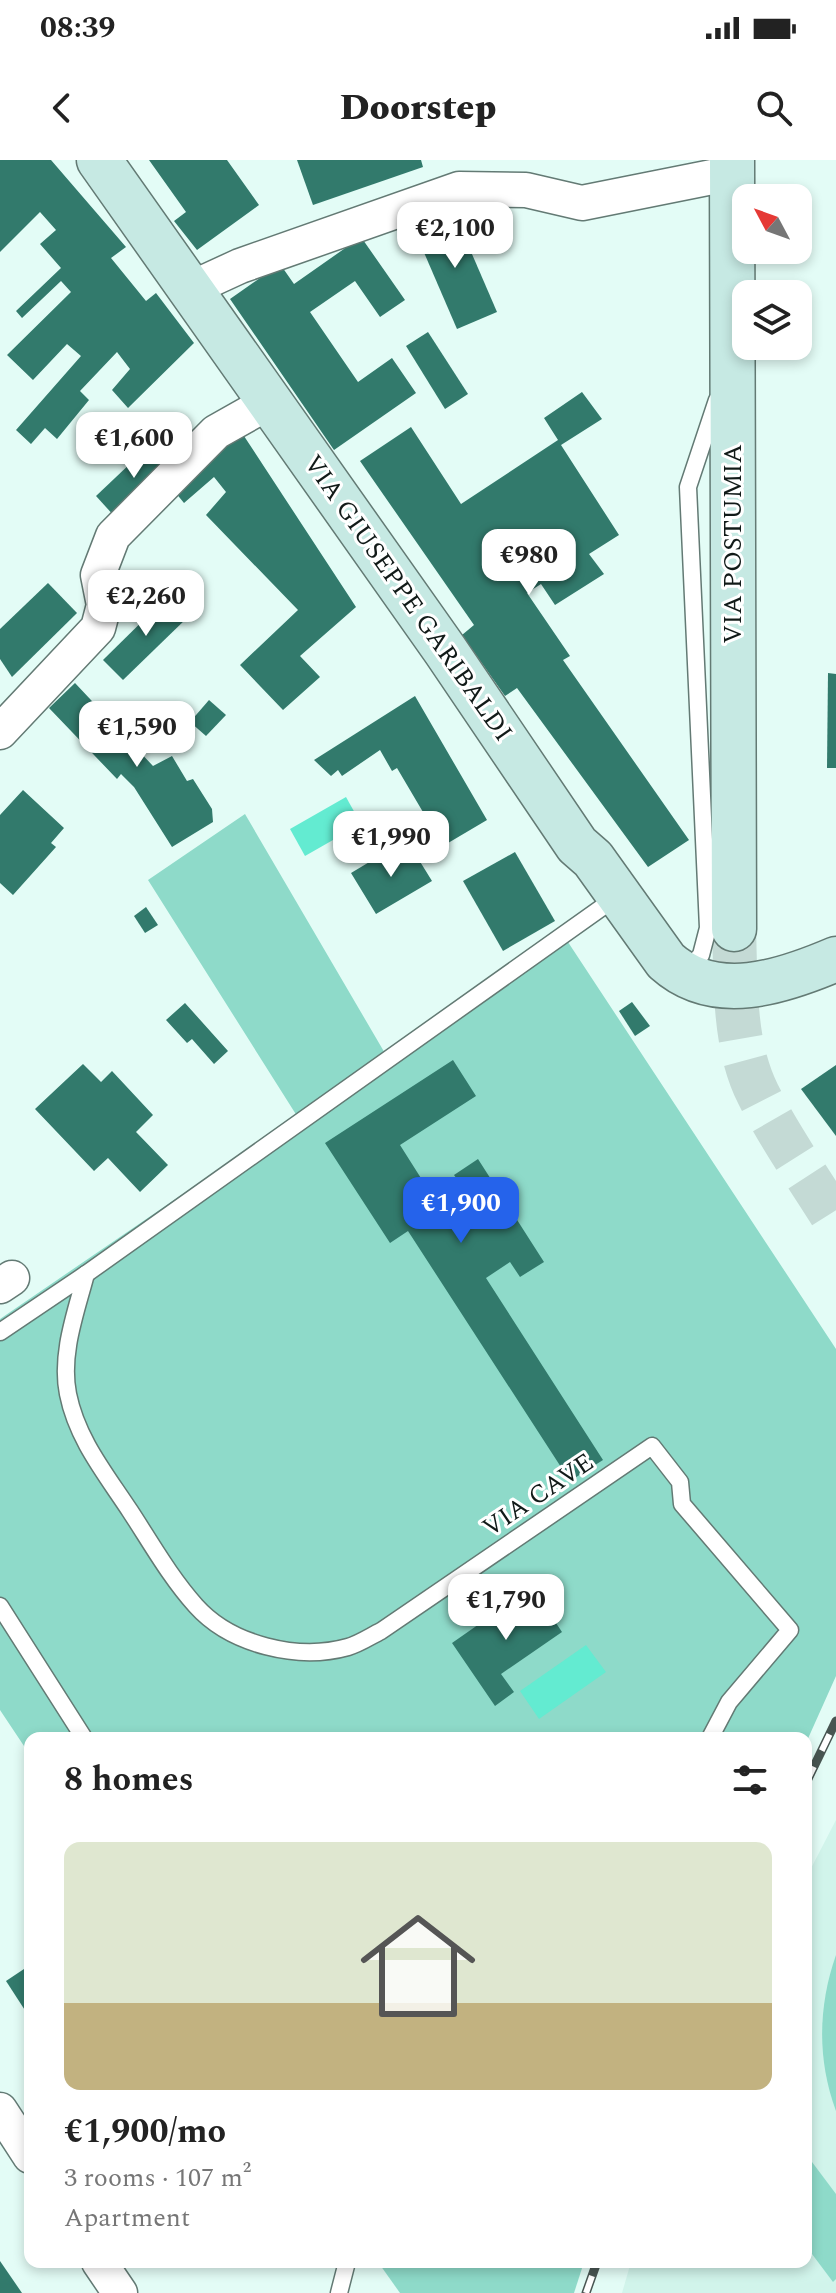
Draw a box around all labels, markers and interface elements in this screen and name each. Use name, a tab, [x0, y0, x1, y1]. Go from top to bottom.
text: 08:39	[40, 5, 115, 51]
text: Doorstep	[340, 81, 496, 136]
icon: back	[40, 86, 84, 130]
icon: search	[752, 86, 796, 130]
north arrow	[732, 184, 812, 264]
map controls	[732, 184, 812, 360]
pin: €2,100	[390, 202, 520, 270]
text: €2,100	[415, 208, 495, 248]
button: layers	[732, 280, 812, 360]
pin: €1,600	[69, 412, 199, 480]
text: €1,600	[94, 418, 174, 458]
street label: VIA POSTUMIA	[713, 444, 753, 644]
street label: VIA GIUSEPPE GARIBALDI	[293, 446, 523, 750]
pin: €980	[482, 529, 576, 597]
text: €980	[500, 535, 558, 575]
pin: €2,260	[81, 570, 211, 638]
text: €2,260	[106, 576, 186, 616]
pin: €1,590	[72, 701, 202, 769]
text: €1,590	[97, 707, 177, 747]
pin: €1,990	[326, 811, 456, 879]
text: €1,990	[351, 817, 431, 857]
pin: €1,900	[396, 1177, 526, 1245]
text: €1,900	[421, 1183, 501, 1223]
street label: VIA CAVE	[474, 1443, 602, 1547]
pin: €1,790	[441, 1574, 571, 1642]
text: €1,790	[466, 1580, 546, 1620]
text: 8 homes	[64, 1754, 194, 1806]
icon: filters	[728, 1758, 772, 1802]
icon: home	[346, 1894, 490, 2038]
text: €1,900/mo	[64, 2106, 226, 2158]
text: 3 rooms · 107 m²	[64, 2158, 251, 2198]
text: Apartment	[64, 2198, 190, 2238]

